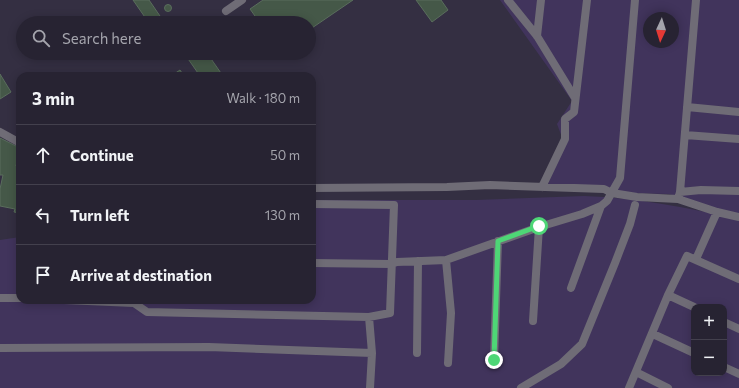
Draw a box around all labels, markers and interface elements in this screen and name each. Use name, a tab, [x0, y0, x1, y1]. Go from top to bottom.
north arrow	[643, 12, 679, 48]
search box	[16, 16, 316, 60]
icon: search	[30, 27, 52, 49]
text: Search here	[62, 29, 141, 47]
text: 3 min	[32, 88, 75, 109]
text: Walk · 180 m	[226, 90, 300, 106]
icon: ahead	[32, 144, 54, 166]
text: Continue	[70, 146, 134, 164]
text: 50 m	[270, 147, 300, 163]
icon: left	[32, 204, 54, 226]
text: Turn left	[70, 206, 129, 224]
text: 130 m	[265, 207, 300, 223]
route start	[530, 217, 548, 235]
icon: arrive	[32, 264, 54, 286]
text: Arrive at destination	[70, 266, 212, 284]
map controls	[691, 304, 727, 376]
button: +	[691, 304, 727, 340]
button: −	[691, 340, 727, 376]
route end	[485, 351, 503, 369]

